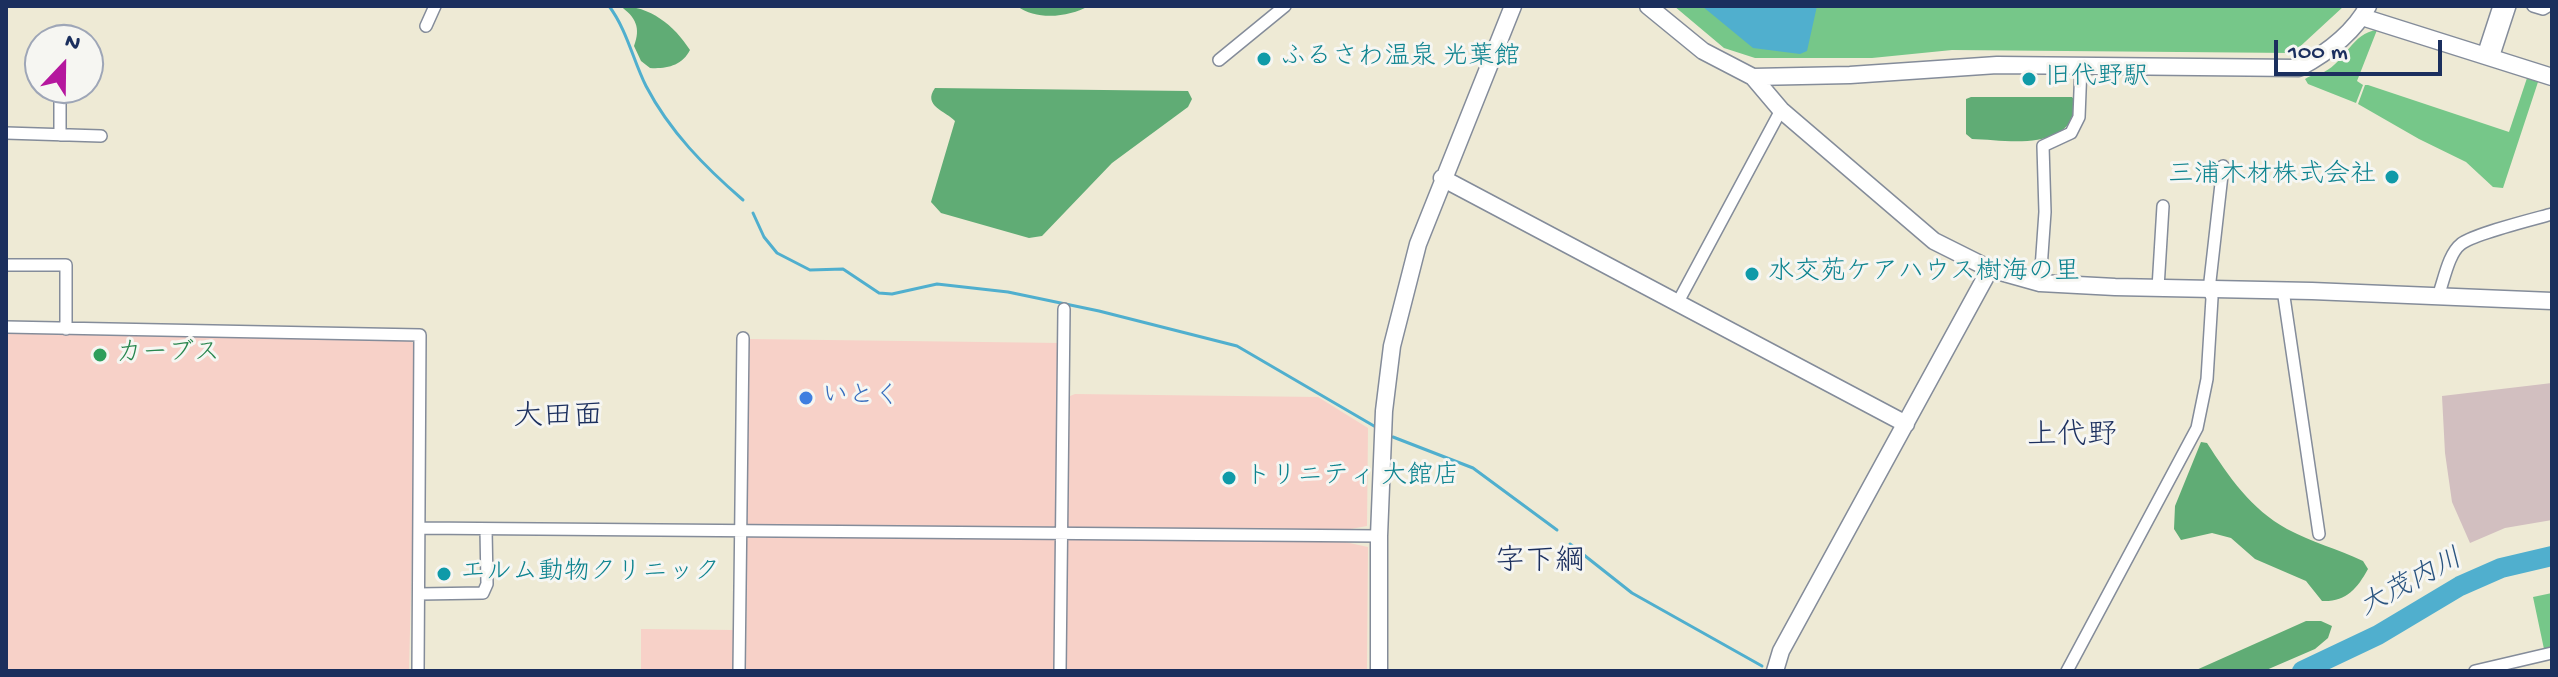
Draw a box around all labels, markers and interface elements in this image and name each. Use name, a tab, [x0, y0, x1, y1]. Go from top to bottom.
north arrow	[24, 24, 104, 104]
scale bar	[2278, 24, 2446, 74]
text: N	[61, 29, 84, 58]
text: 100 m	[2288, 39, 2348, 68]
place label: ふるさわ温泉 光葉館	[1280, 43, 1520, 75]
marker: ふるさわ温泉 光葉館	[1255, 50, 1273, 68]
place label: 旧代野駅	[2045, 63, 2149, 95]
marker: 旧代野駅	[2020, 70, 2038, 88]
place label: 三浦木材株式会社	[2168, 161, 2376, 193]
marker: 三浦木材株式会社	[2383, 168, 2401, 186]
place label: 水交苑ケアハウス樹海の里	[1768, 258, 2080, 290]
marker: 水交苑ケアハウス樹海の里	[1743, 265, 1761, 283]
place label: カーブス	[116, 339, 220, 371]
marker: カーブス	[91, 346, 109, 364]
place label: いとく	[822, 382, 900, 414]
marker: いとく	[797, 389, 815, 407]
district label: 大田面	[513, 401, 603, 437]
district label: 上代野	[2027, 420, 2117, 456]
place label: トリニティ 大館店	[1245, 462, 1459, 494]
marker: トリニティ 大館店	[1220, 469, 1238, 487]
water label: 大茂内川	[2355, 544, 2469, 626]
district label: 字下綱	[1495, 546, 1585, 582]
place label: エルム動物クリニック	[460, 558, 720, 590]
marker: エルム動物クリニック	[435, 565, 453, 583]

